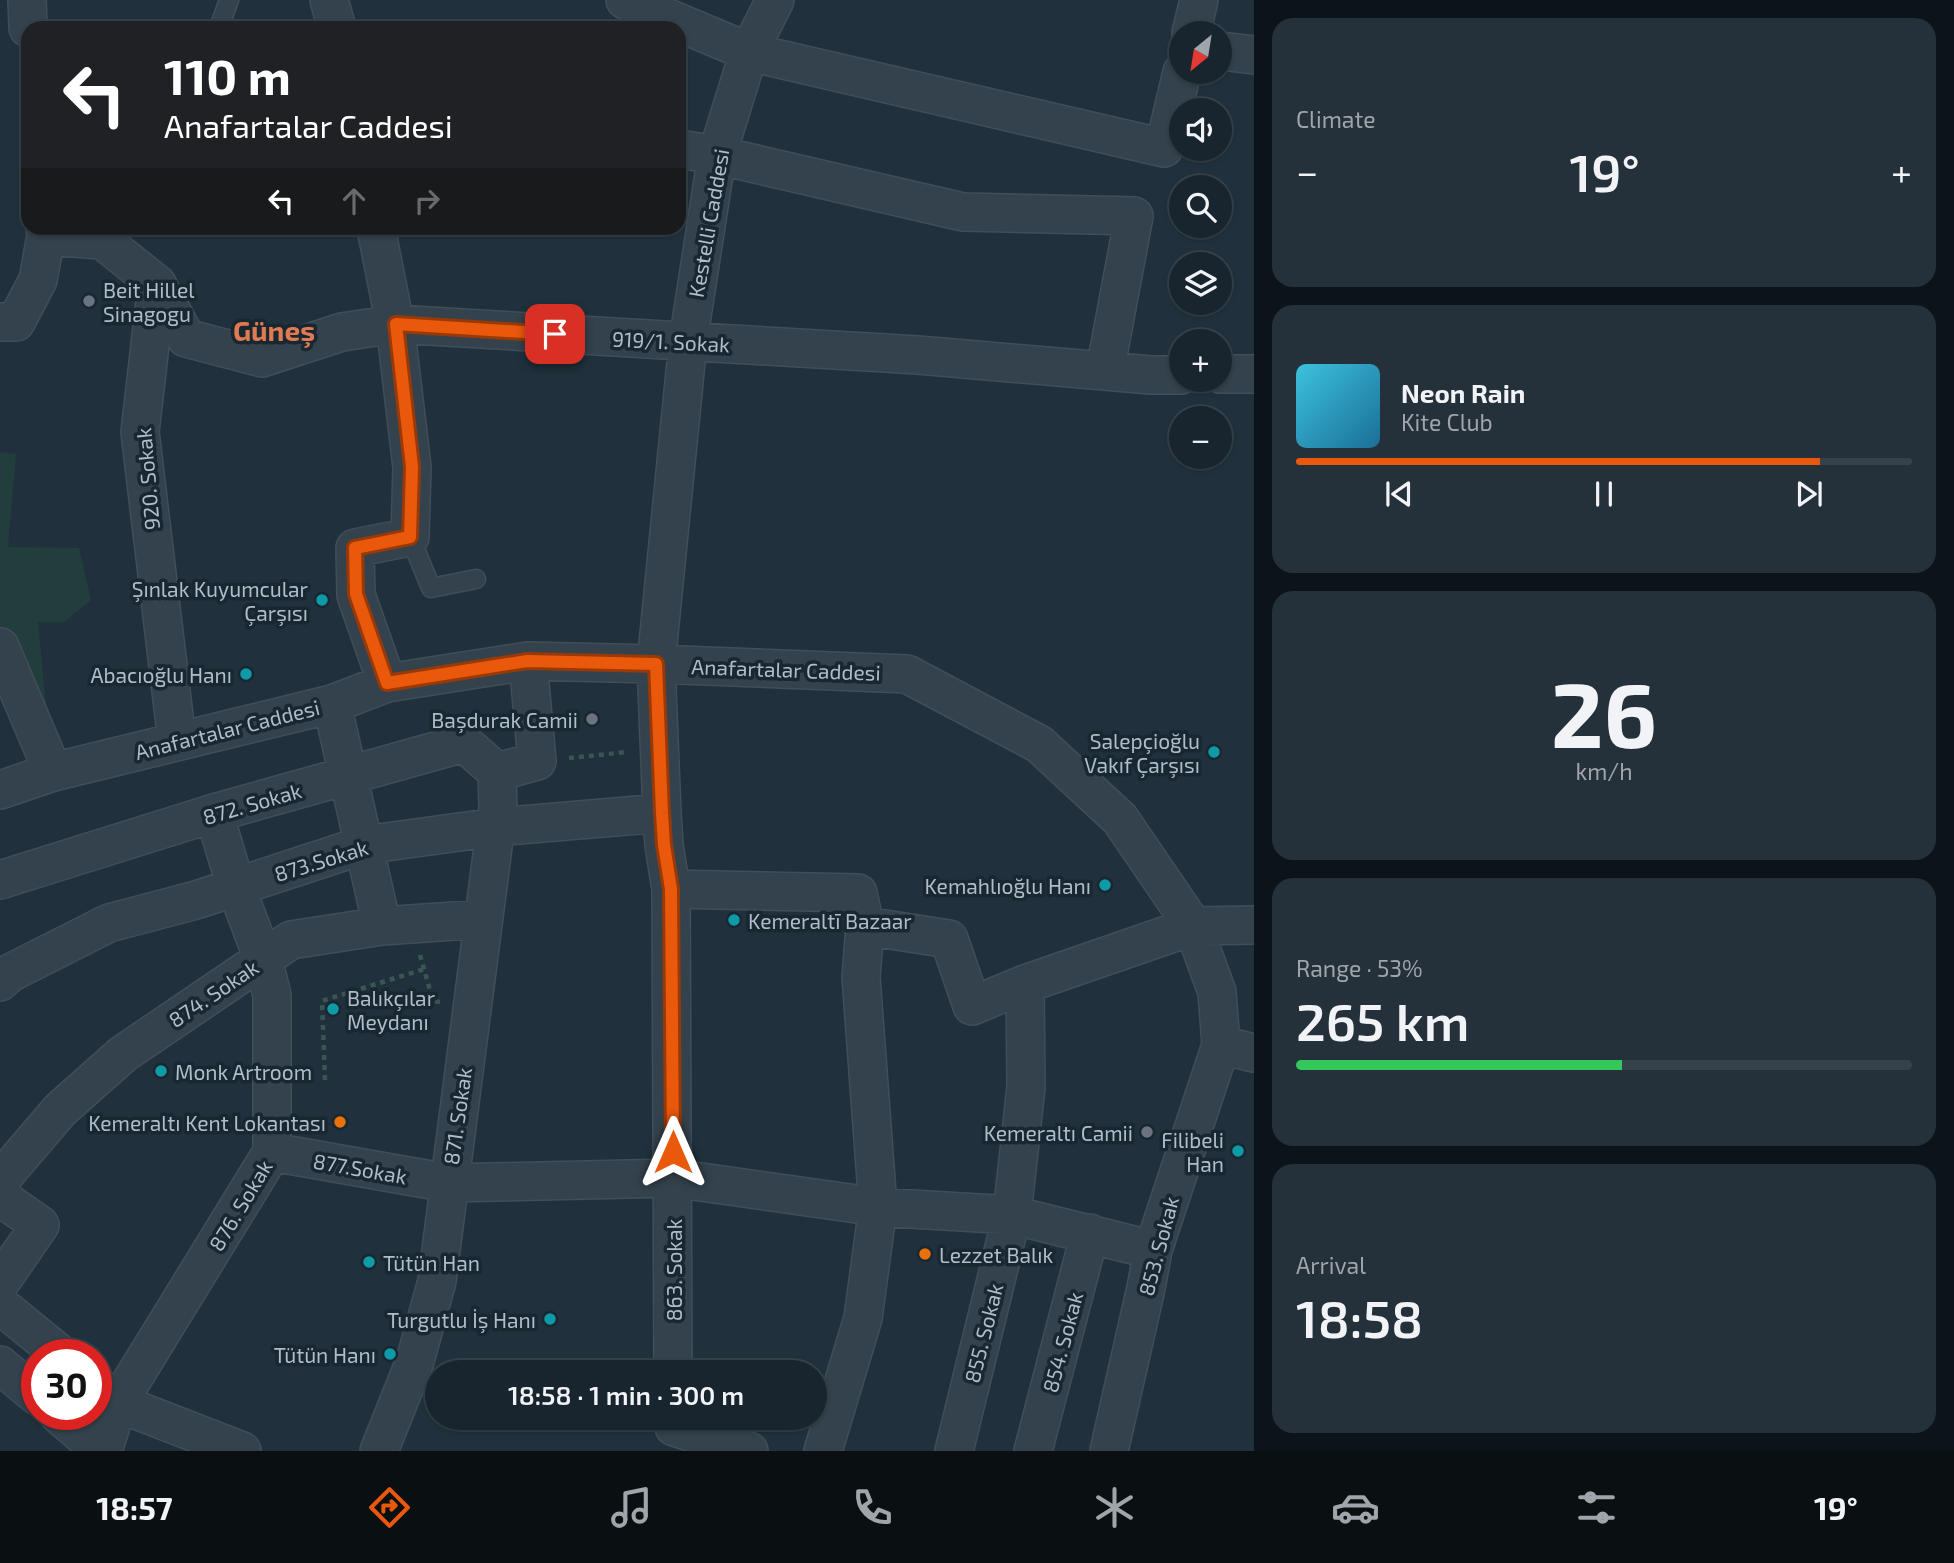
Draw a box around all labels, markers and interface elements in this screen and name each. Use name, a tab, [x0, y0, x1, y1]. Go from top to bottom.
north arrow	[1169, 21, 1232, 84]
map controls	[1169, 21, 1232, 469]
text: 110 m	[164, 46, 291, 105]
icon: left	[49, 49, 140, 140]
button: sound	[1169, 98, 1232, 161]
text: Climate	[1296, 105, 1376, 133]
text: Anafartalar Caddesi	[164, 106, 453, 144]
text: 19°	[1569, 140, 1640, 202]
street label: Kestelli Caddesi	[683, 147, 733, 299]
text: −	[1296, 148, 1318, 194]
text: +	[1891, 148, 1912, 194]
button: search	[1169, 175, 1232, 238]
icon: left	[262, 182, 300, 220]
icon: ahead	[335, 182, 373, 220]
icon: right	[408, 182, 446, 220]
button: layers	[1169, 252, 1232, 315]
place label: Beit Hillel Sinagogu	[103, 277, 195, 326]
marker: Beit Hillel Sinagogu	[81, 293, 97, 309]
pin	[525, 304, 585, 364]
district label: Güneş	[233, 313, 315, 348]
icon: arrive	[536, 315, 574, 353]
street label: 919/1. Sokak	[612, 325, 731, 357]
button: +	[1169, 329, 1232, 392]
text: Neon Rain	[1401, 377, 1525, 408]
button: −	[1169, 406, 1232, 469]
text: Kite Club	[1401, 408, 1493, 436]
street label: 920. Sokak	[130, 427, 164, 531]
icon: previous	[1380, 475, 1418, 513]
icon: pause	[1585, 475, 1623, 513]
icon: next	[1790, 475, 1828, 513]
place label: Şınlak Kuyumcular Çarşısı	[132, 576, 309, 627]
marker: Şınlak Kuyumcular Çarşısı	[314, 592, 330, 608]
street label: Anafartalar Caddesi	[691, 653, 881, 685]
text: 26	[1551, 657, 1657, 766]
place label: Abacıoğlu Hanı	[90, 662, 232, 687]
marker: Abacıoğlu Hanı	[238, 666, 254, 682]
street label: Anafartalar Caddesi	[132, 694, 322, 764]
place label: Başdurak Camii	[431, 707, 578, 734]
marker: Başdurak Camii	[584, 711, 600, 727]
place label: Salepçioğlu Vakıf Çarşısı	[1084, 728, 1200, 779]
marker: Salepçioğlu Vakıf Çarşısı	[1206, 744, 1222, 760]
text: km/h	[1575, 757, 1633, 785]
street label: 872. Sokak	[200, 777, 304, 829]
street label: 873.Sokak	[271, 834, 371, 886]
place label: Kemahlıoğlu Hanı	[924, 873, 1091, 898]
marker: Kemahlıoğlu Hanı	[1097, 877, 1113, 893]
place label: Kemeraltī Bazaar	[748, 908, 912, 933]
marker: Kemeraltī Bazaar	[726, 912, 742, 928]
street label: 874. Sokak	[164, 954, 263, 1032]
text: Range · 53%	[1296, 954, 1423, 982]
place label: Balıkçılar Meydanı	[347, 985, 436, 1034]
text: 265 km	[1296, 989, 1469, 1051]
marker: Balıkçılar Meydanı	[325, 1001, 341, 1017]
place label: Monk Artroom	[175, 1059, 312, 1084]
marker: Monk Artroom	[153, 1063, 169, 1079]
street label: 871. Sokak	[438, 1065, 476, 1166]
place label: Kemeraltı Kent Lokantası	[88, 1110, 326, 1135]
marker: Kemeraltı Kent Lokantası	[332, 1114, 348, 1130]
position arrow	[636, 1115, 710, 1189]
place label: Kemeraltı Camii	[984, 1120, 1133, 1145]
marker: Kemeraltı Camii	[1139, 1124, 1155, 1140]
place label: Filibeli Han	[1161, 1127, 1224, 1176]
marker: Filibeli Han	[1230, 1143, 1246, 1159]
street label: 877.Sokak	[311, 1147, 409, 1189]
street label: 876. Sokak	[203, 1155, 277, 1255]
street label: 853. Sokak	[1133, 1193, 1183, 1298]
street label: 863. Sokak	[661, 1218, 686, 1321]
place label: Lezzet Balık	[939, 1242, 1053, 1267]
marker: Lezzet Balık	[917, 1246, 933, 1262]
place label: Tütün Han	[383, 1250, 480, 1275]
text: Arrival	[1296, 1251, 1366, 1279]
marker: Tütün Han	[361, 1254, 377, 1270]
street label: 855. Sokak	[959, 1281, 1007, 1385]
text: 18:58	[1296, 1286, 1423, 1348]
street label: 854. Sokak	[1037, 1289, 1087, 1395]
place label: Turgutlu İş Hanı	[387, 1307, 536, 1334]
marker: Turgutlu İş Hanı	[542, 1311, 558, 1327]
speed limit sign: 30	[21, 1339, 112, 1430]
place label: Tütün Hanı	[274, 1342, 376, 1367]
marker: Tütün Hanı	[382, 1346, 398, 1362]
text: 18:58 · 1 min · 300 m	[508, 1379, 744, 1410]
icon: directions	[365, 1483, 414, 1532]
icon: music	[607, 1483, 656, 1532]
icon: phone	[848, 1483, 897, 1532]
icon: climate	[1090, 1483, 1139, 1532]
icon: car	[1331, 1483, 1380, 1532]
icon: filters	[1572, 1483, 1621, 1532]
text: 18:57	[96, 1488, 173, 1526]
text: 19°	[1814, 1488, 1858, 1526]

